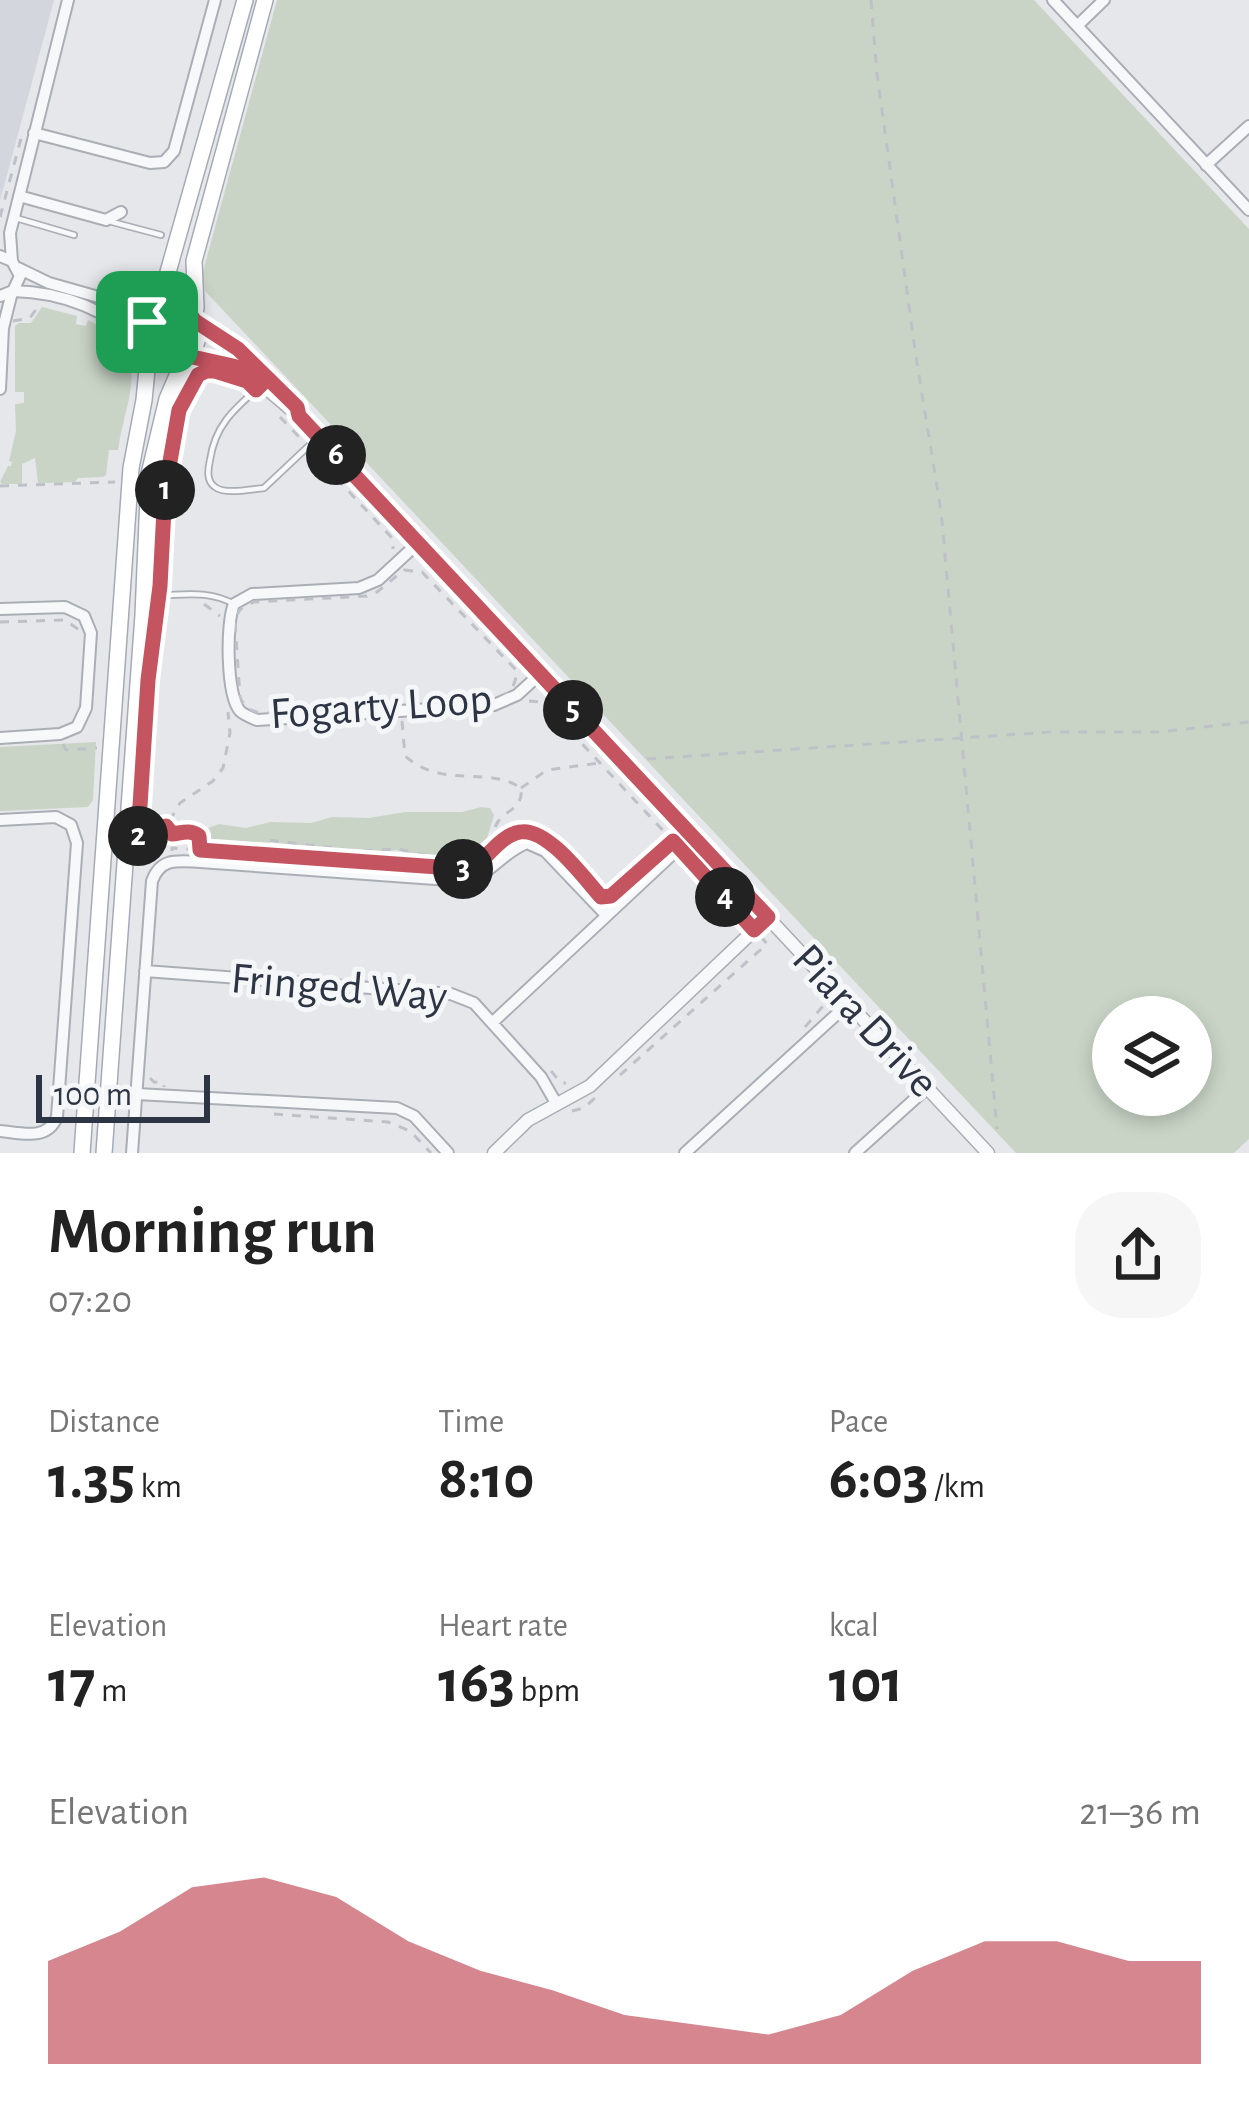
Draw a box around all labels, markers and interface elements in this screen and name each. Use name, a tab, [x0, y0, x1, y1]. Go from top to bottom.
pin	[96, 271, 198, 373]
icon: arrive	[114, 289, 180, 355]
pin: 6	[306, 425, 366, 485]
text: 6	[328, 438, 344, 471]
pin: 1	[135, 460, 195, 520]
text: 1	[159, 473, 171, 506]
street label: Fogarty Loop	[269, 677, 493, 737]
pin: 5	[543, 680, 603, 740]
text: 5	[566, 693, 580, 726]
pin: 2	[108, 806, 168, 866]
text: 2	[130, 819, 146, 852]
pin: 3	[433, 839, 493, 899]
text: 3	[456, 852, 470, 885]
pin: 4	[695, 867, 755, 927]
text: 4	[717, 880, 733, 913]
street label: Piara Drive	[784, 936, 946, 1106]
street label: Fringed Way	[229, 956, 449, 1020]
map controls	[1092, 996, 1212, 1116]
button: layers	[1092, 996, 1212, 1116]
scale bar	[36, 1069, 210, 1122]
text: 100 m	[54, 1079, 132, 1112]
button: share	[1075, 1192, 1201, 1318]
text: Morning run	[48, 1199, 377, 1265]
text: 07:20	[48, 1281, 132, 1320]
text: Distance	[48, 1406, 160, 1439]
text: Time	[438, 1406, 504, 1439]
text: Pace	[829, 1406, 888, 1439]
text: 1.35	[48, 1449, 135, 1509]
text: 8:10	[438, 1449, 535, 1509]
text: 6:03	[829, 1449, 929, 1509]
text: km	[135, 1471, 182, 1504]
text: /km	[929, 1471, 985, 1504]
text: Elevation	[48, 1610, 167, 1643]
text: Heart rate	[438, 1610, 568, 1643]
text: kcal	[829, 1610, 879, 1643]
text: 17	[48, 1653, 96, 1713]
text: 163	[438, 1653, 515, 1713]
text: 101	[829, 1653, 903, 1713]
text: m	[96, 1675, 127, 1708]
text: bpm	[515, 1675, 580, 1708]
text: Elevation	[48, 1793, 189, 1832]
text: 21–36 m	[1079, 1793, 1201, 1832]

